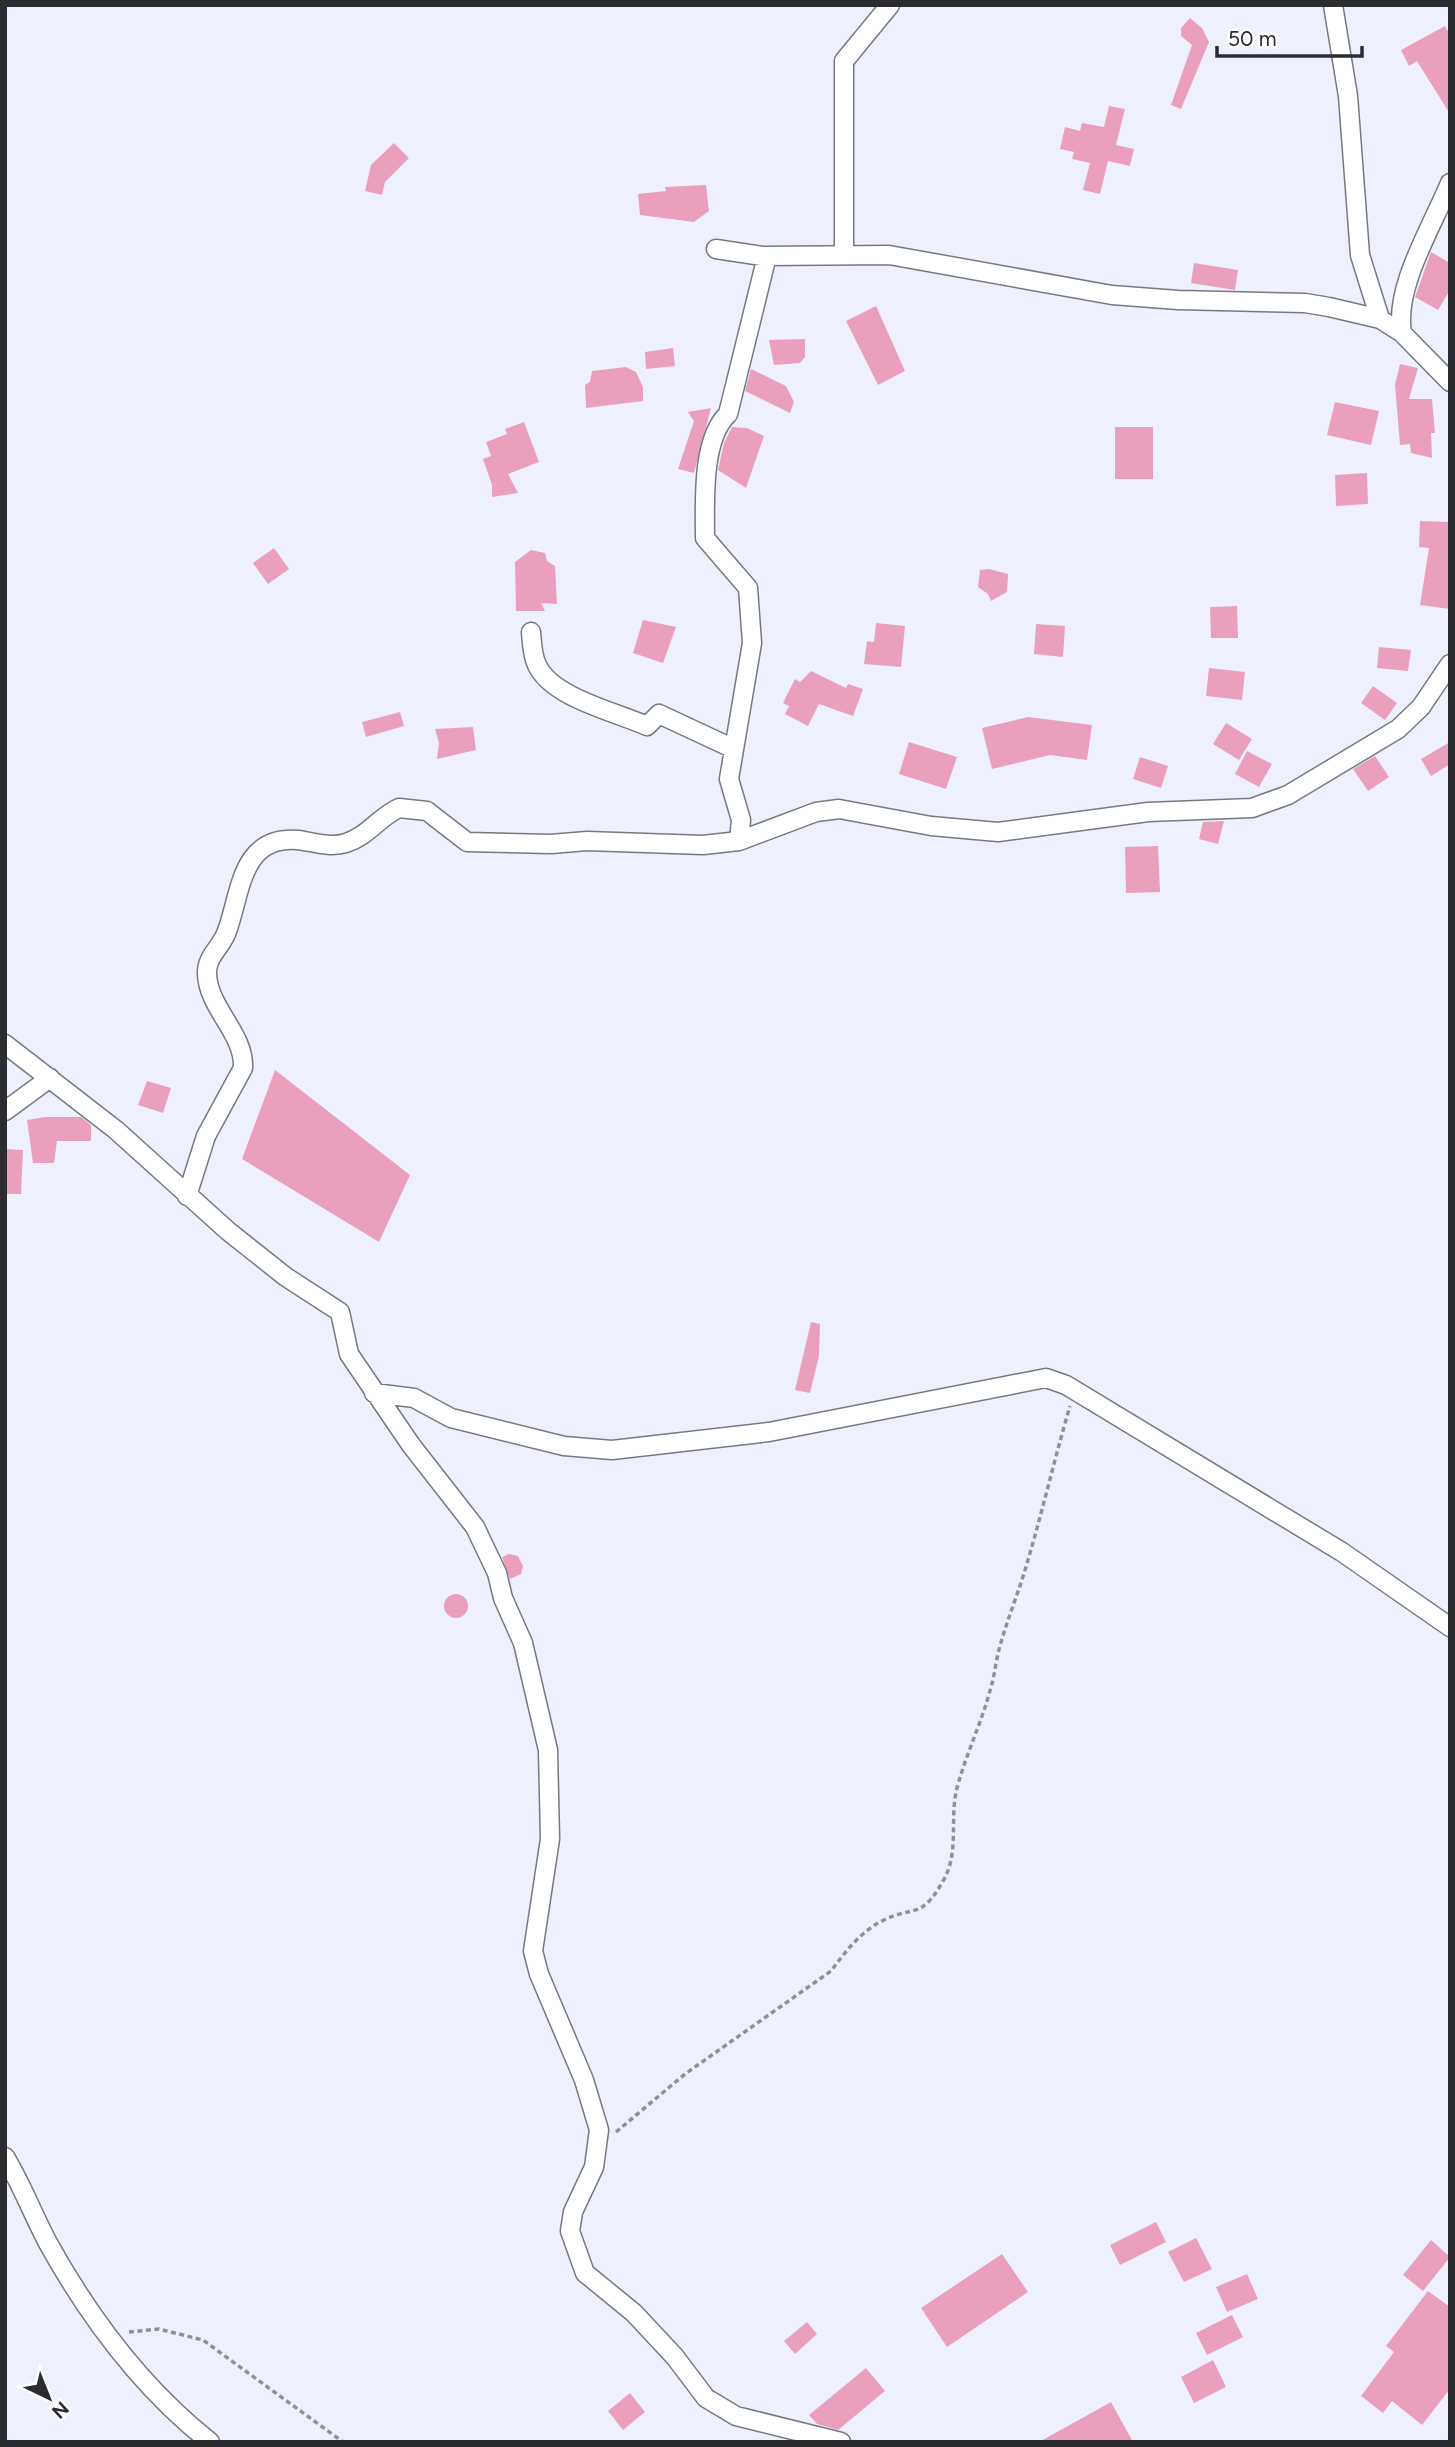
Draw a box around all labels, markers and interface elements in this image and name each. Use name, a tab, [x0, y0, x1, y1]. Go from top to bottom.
scale bar	[1217, 14, 1362, 58]
text: 50 m	[1228, 26, 1277, 51]
north arrow	[14, 2363, 84, 2433]
text: N	[47, 2397, 73, 2423]

